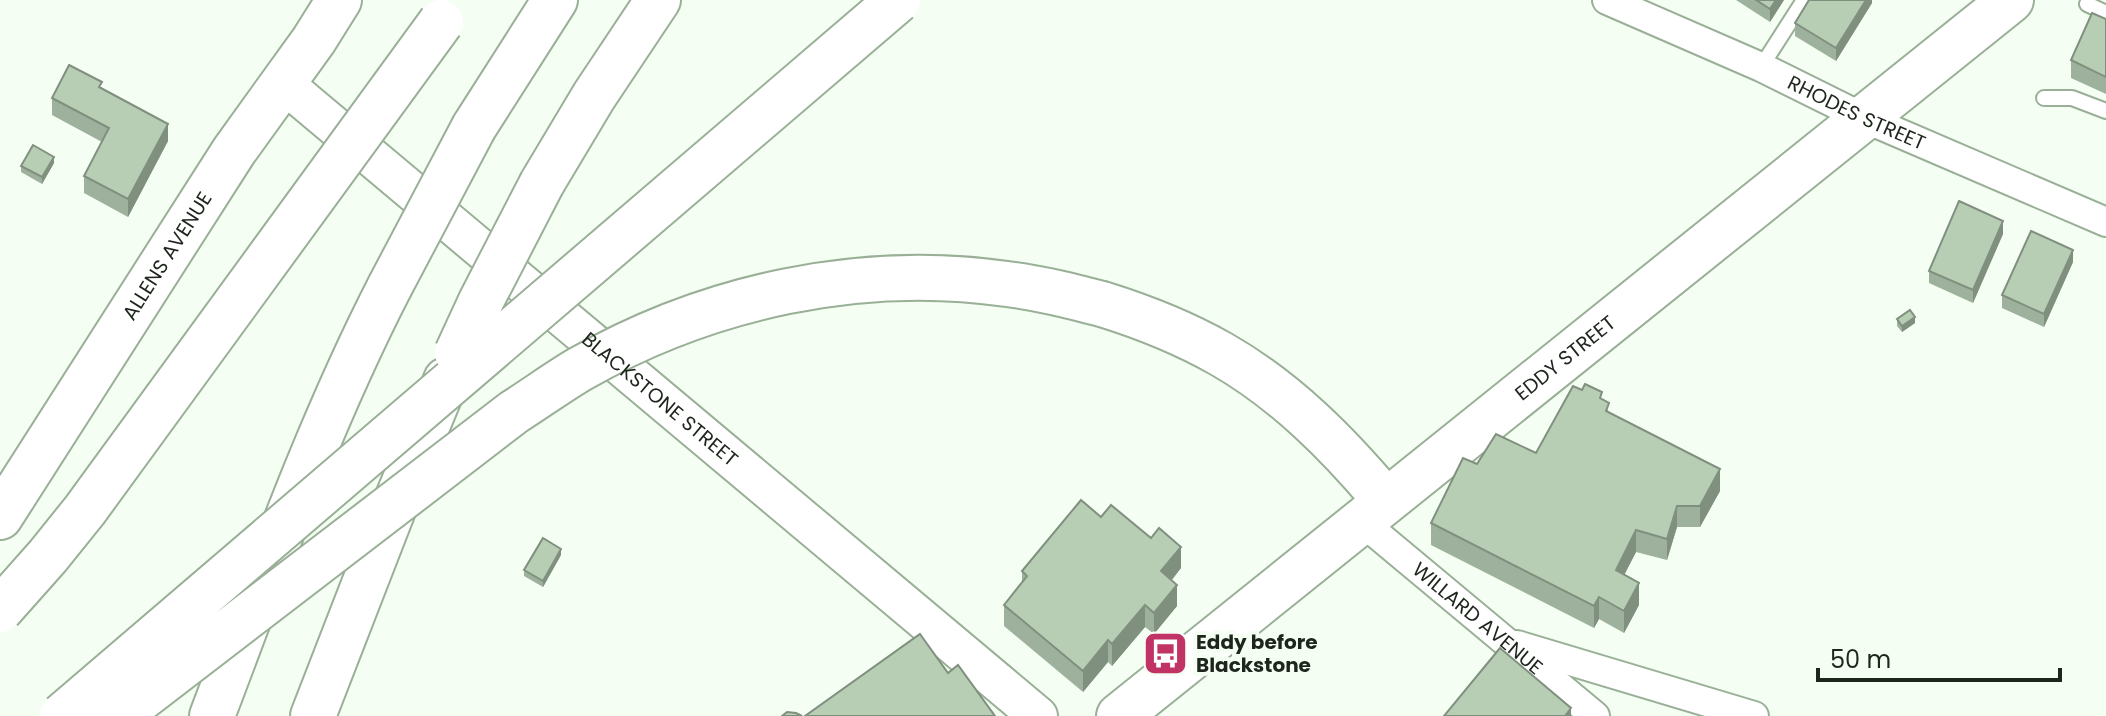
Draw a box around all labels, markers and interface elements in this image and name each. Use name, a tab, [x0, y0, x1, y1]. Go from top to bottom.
street label: RHODES STREET	[1783, 68, 1930, 157]
street label: ALLENS AVENUE	[116, 186, 218, 325]
street label: EDDY STREET	[1509, 309, 1621, 407]
street label: BLACKSTONE STREET	[576, 325, 744, 473]
street label: WILLARD AVENUE	[1407, 556, 1549, 681]
place label: Eddy before Blackstone	[1196, 628, 1318, 679]
bus stop icon: Eddy before Blackstone	[1141, 629, 1189, 677]
scale bar	[1818, 632, 2060, 682]
text: 50 m	[1830, 643, 1891, 676]

